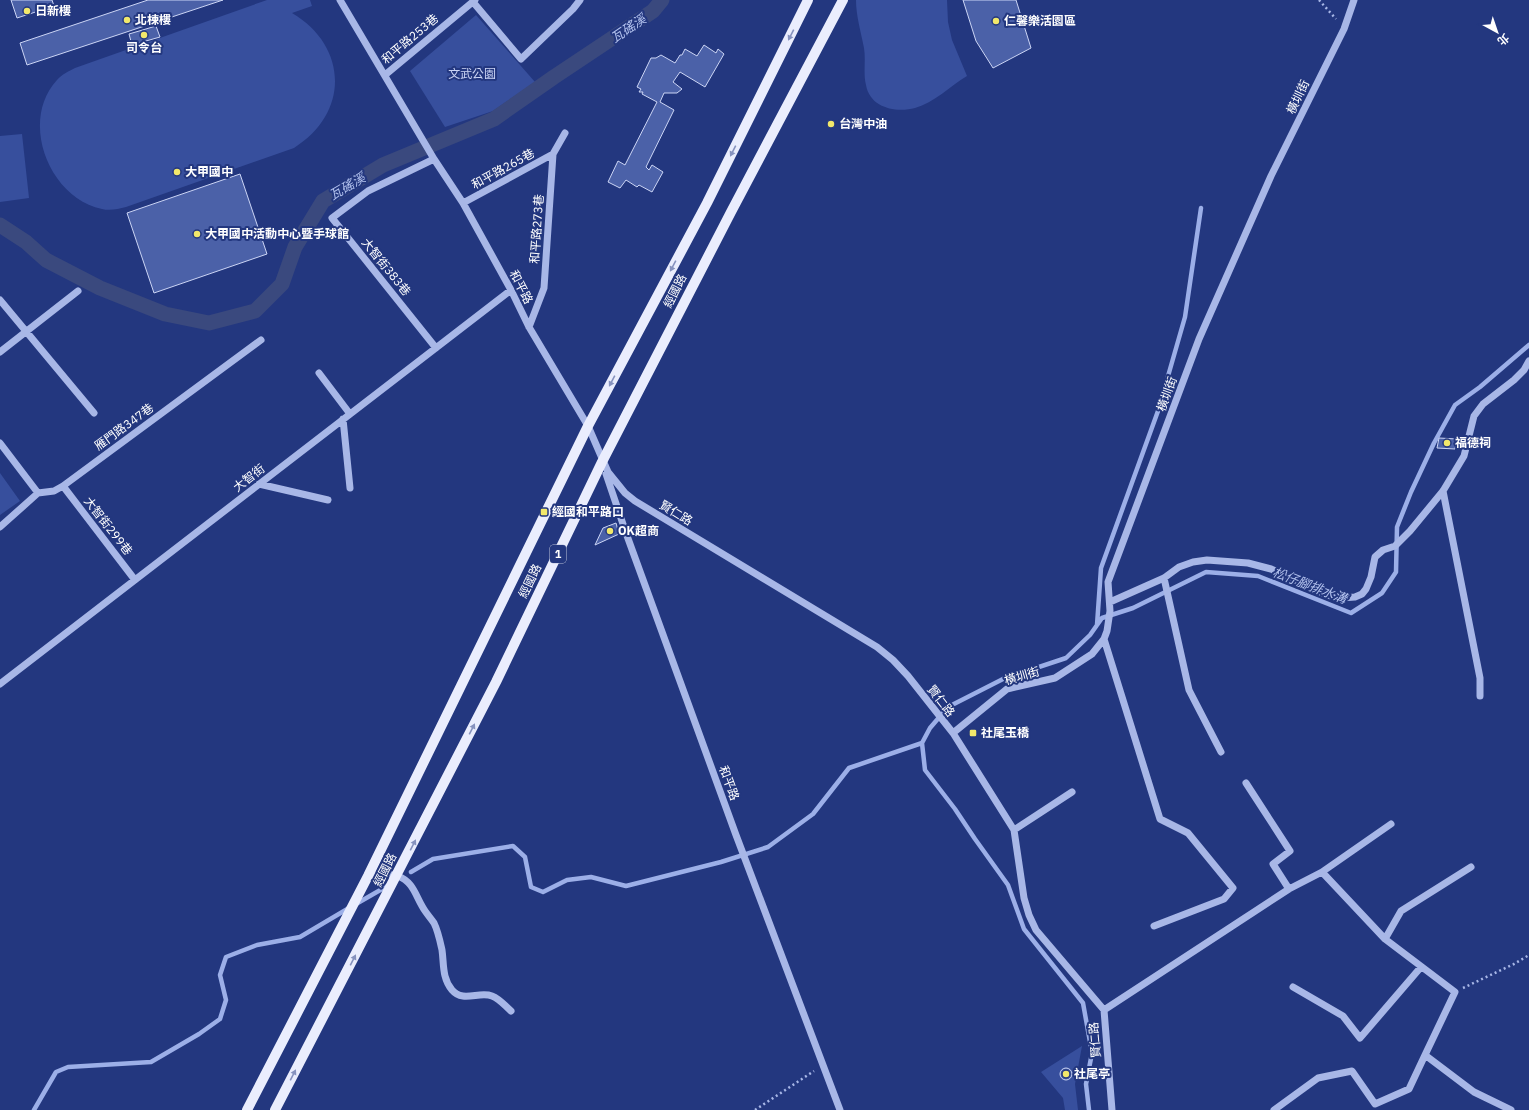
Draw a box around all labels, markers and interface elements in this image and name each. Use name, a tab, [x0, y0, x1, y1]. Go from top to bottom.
place label: 日新樓	[35, 3, 71, 18]
marker: 日新樓	[22, 6, 32, 16]
water label: 瓦磘溪	[607, 9, 651, 46]
street label: 和平路253巷	[378, 10, 441, 67]
place label: 北棟樓	[135, 12, 171, 27]
north arrow	[1477, 12, 1517, 52]
place label: 仁馨樂活園區	[1004, 13, 1076, 28]
marker: 北棟樓	[122, 15, 132, 25]
marker: 仁馨樂活園區	[991, 16, 1001, 26]
one-way arrow	[788, 29, 794, 41]
marker: 司令台	[139, 30, 149, 40]
text: 北	[1495, 31, 1512, 49]
place label: 司令台	[126, 40, 162, 55]
park label: 文武公園	[448, 66, 496, 81]
street label: 橫圳街	[1283, 77, 1312, 116]
place label: 台灣中油	[839, 116, 887, 131]
marker: 台灣中油	[826, 119, 836, 129]
street label: 和平路265巷	[469, 145, 537, 192]
one-way arrow	[729, 145, 736, 157]
place label: 大甲國中	[185, 164, 233, 179]
marker: 大甲國中	[172, 167, 182, 177]
water label: 瓦磘溪	[326, 168, 370, 204]
street label: 和平路273巷	[527, 194, 546, 264]
place label: 大甲國中活動中心暨手球館	[205, 226, 349, 241]
marker: 大甲國中活動中心暨手球館	[192, 229, 202, 239]
street label: 大智街383巷	[359, 235, 414, 298]
one-way arrow	[669, 261, 676, 272]
street label: 和平路	[507, 267, 536, 306]
street label: 經國路	[660, 271, 689, 310]
street label: 橫圳街	[1153, 374, 1180, 413]
one-way arrow	[608, 375, 615, 387]
street label: 雁門路347巷	[91, 400, 156, 453]
place label: 福德祠	[1455, 435, 1491, 450]
marker: 福德祠	[1442, 438, 1452, 448]
street label: 大智街	[230, 461, 267, 495]
street label: 大智街299巷	[81, 494, 136, 558]
street label: 賢仁路	[657, 497, 696, 528]
place label: 經國和平路口	[552, 504, 624, 519]
marker: 經國和平路口	[539, 507, 549, 517]
place label: OK超商	[618, 523, 659, 538]
marker: OK超商	[605, 526, 615, 536]
road number: 1	[550, 545, 566, 563]
street label: 經國路	[515, 561, 544, 600]
water label: 松仔腳排水溝	[1270, 564, 1351, 608]
street label: 橫圳街	[1002, 663, 1041, 688]
street label: 賢仁路	[924, 682, 958, 719]
one-way arrow	[469, 723, 475, 735]
place label: 社尾玉橋	[981, 725, 1030, 740]
marker: 社尾玉橋	[968, 728, 978, 738]
street label: 和平路	[716, 763, 743, 802]
one-way arrow	[410, 839, 416, 850]
street label: 經國路	[370, 850, 399, 889]
one-way arrow	[350, 954, 356, 966]
street label: 賢仁路	[1085, 1021, 1104, 1059]
place label: 社尾亭	[1074, 1066, 1110, 1081]
marker: 社尾亭	[1061, 1069, 1071, 1079]
one-way arrow	[290, 1070, 296, 1081]

